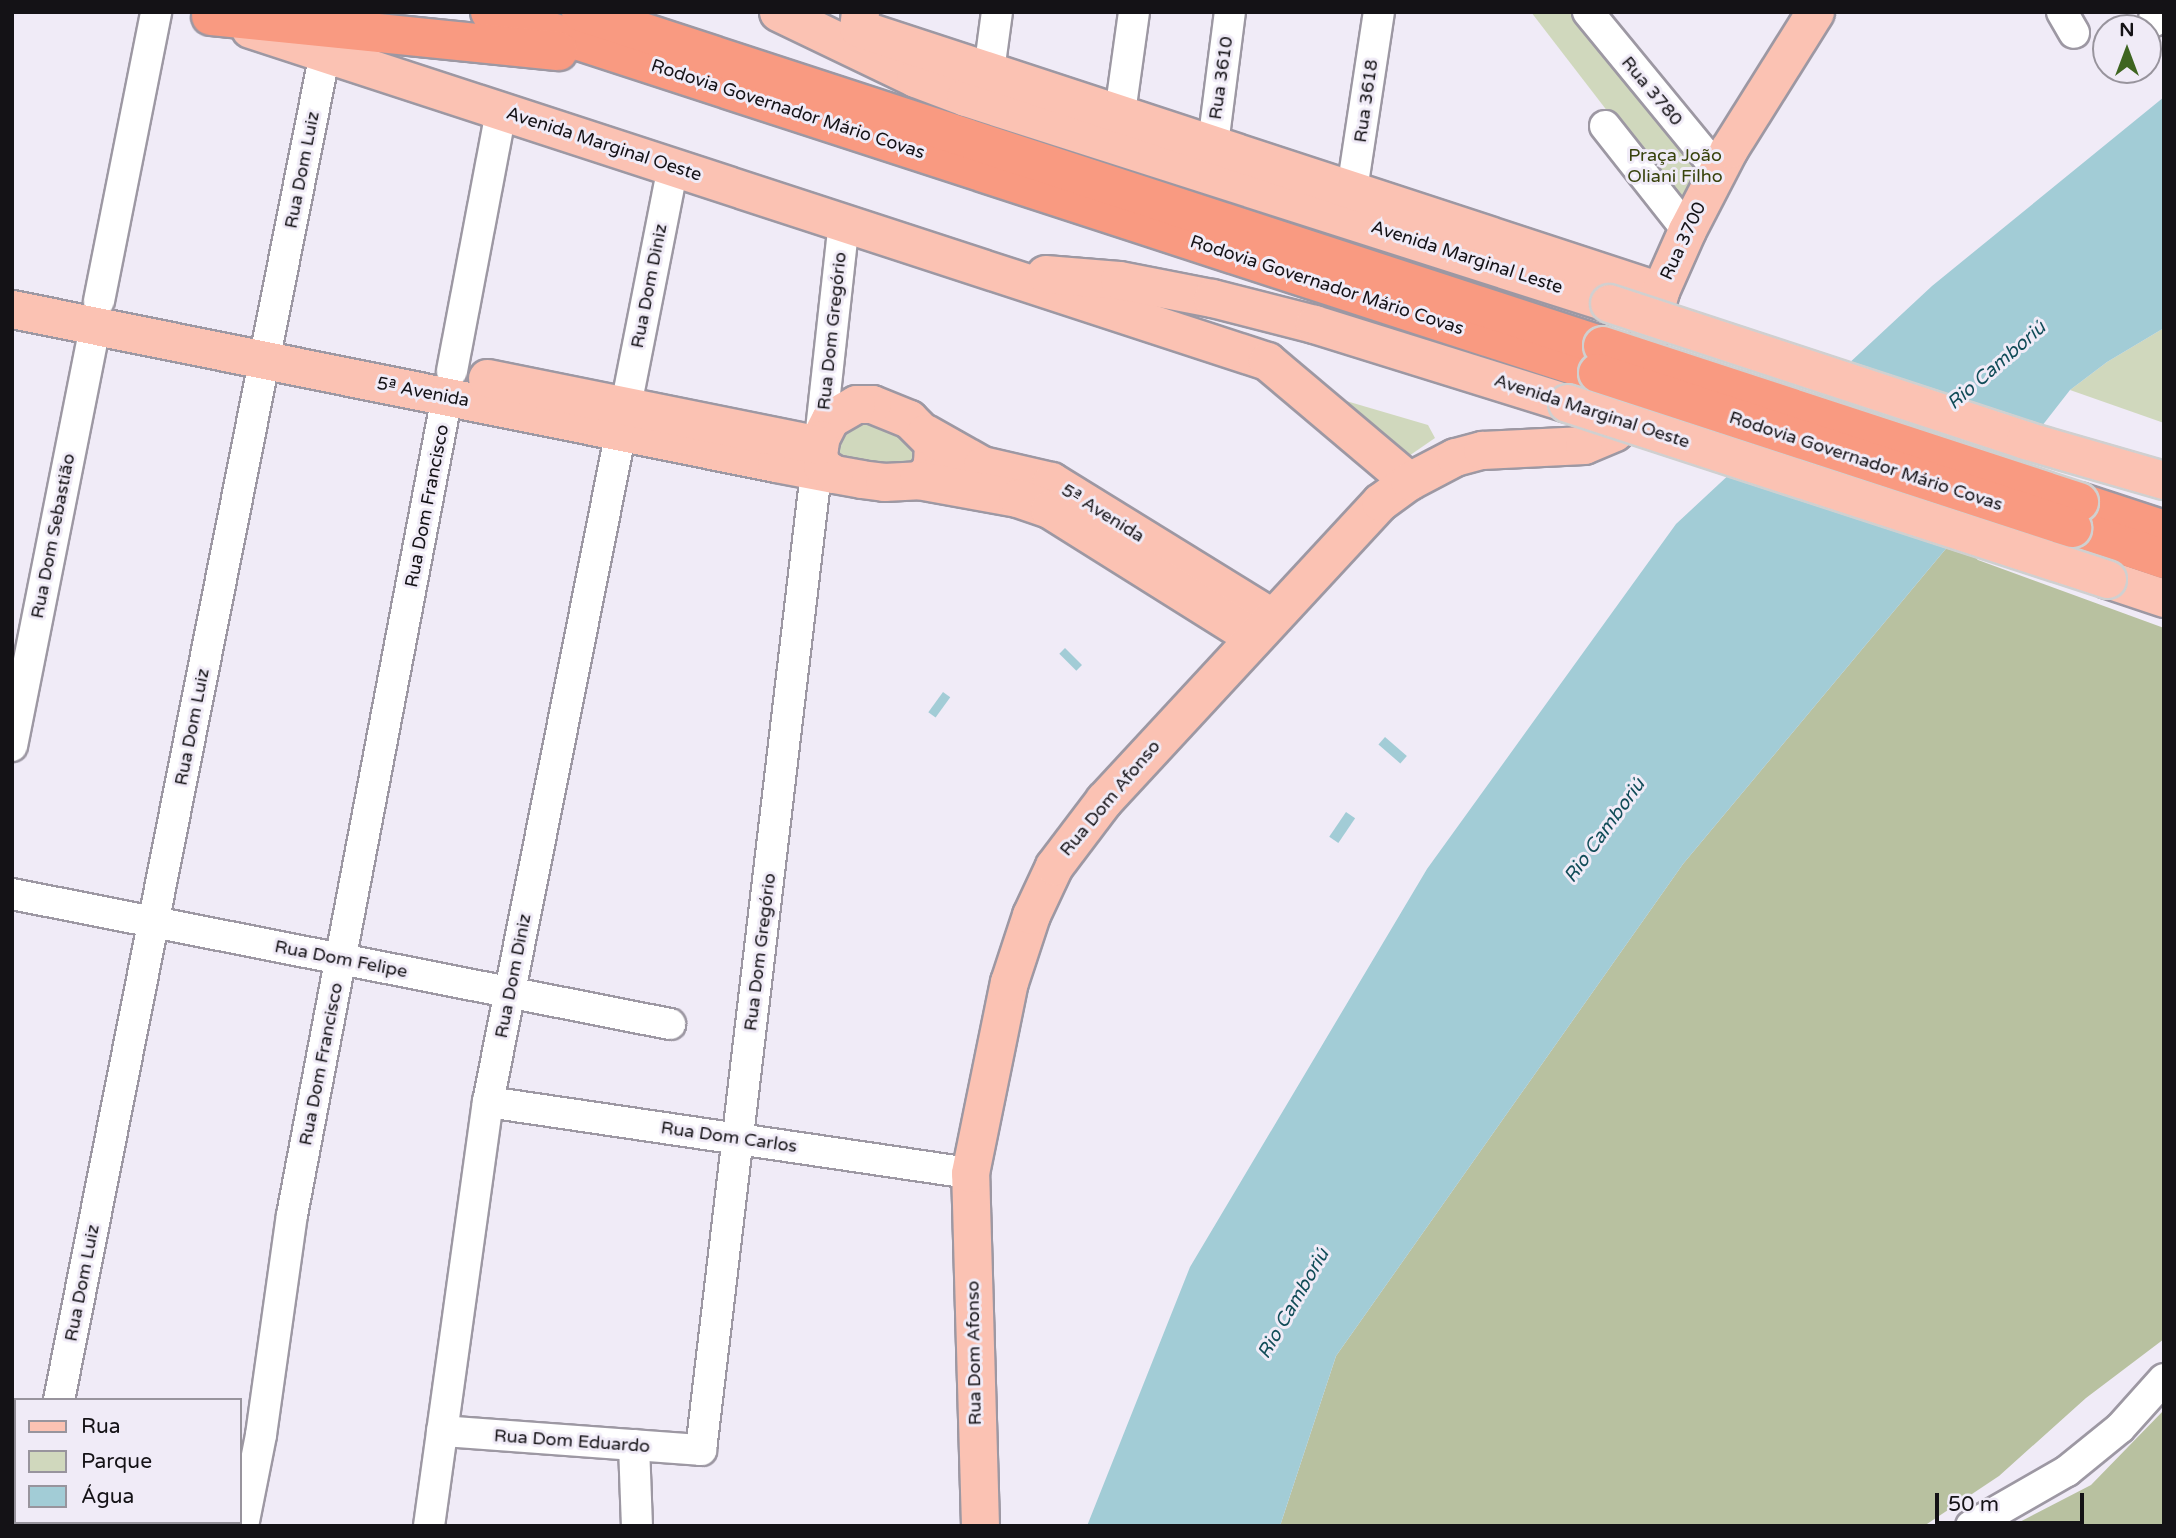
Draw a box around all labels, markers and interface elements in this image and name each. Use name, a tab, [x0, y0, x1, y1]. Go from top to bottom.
north arrow	[2092, 14, 2162, 84]
text: N	[2119, 19, 2135, 41]
street label: Rua 3610	[1204, 35, 1238, 121]
street label: Rua 3780	[1617, 52, 1687, 130]
street label: Rodovia Governador Mário Covas	[648, 54, 928, 164]
street label: Rua 3618	[1349, 58, 1383, 144]
street label: Avenida Marginal Oeste	[504, 102, 704, 186]
street label: Rua Dom Luiz	[280, 110, 324, 230]
park label: Praça João Oliani Filho	[1627, 145, 1723, 188]
street label: Rua 3700	[1656, 198, 1710, 284]
street label: Avenida Marginal Leste	[1368, 216, 1566, 298]
street label: Rua Dom Diniz	[626, 222, 672, 350]
street label: Rodovia Governador Mário Covas	[1187, 230, 1467, 340]
street label: Rua Dom Gregório	[813, 251, 851, 411]
water label: Rio Camboriú	[1943, 317, 2051, 415]
street label: Avenida Marginal Oeste	[1492, 369, 1692, 453]
street label: 5ª Avenida	[375, 372, 471, 412]
street label: Rodovia Governador Mário Covas	[1726, 406, 2006, 516]
street label: Rua Dom Francisco	[401, 423, 453, 589]
street label: Rua Dom Sebastião	[26, 452, 80, 620]
street label: 5ª Avenida	[1058, 479, 1148, 547]
street label: Rua Dom Luiz	[170, 667, 214, 787]
street label: Rua Dom Afonso	[1055, 736, 1165, 860]
water label: Rio Camboriú	[1560, 774, 1650, 888]
street label: Rua Dom Gregório	[740, 872, 780, 1032]
street label: Rua Dom Diniz	[490, 912, 536, 1040]
street label: Rua Dom Felipe	[273, 936, 409, 982]
street label: Rua Dom Francisco	[295, 981, 347, 1147]
street label: Rua Dom Carlos	[659, 1117, 799, 1157]
street label: Rua Dom Luiz	[60, 1223, 104, 1343]
water label: Rio Camboriú	[1253, 1245, 1335, 1363]
street label: Rua Dom Afonso	[962, 1280, 986, 1426]
legend	[14, 1398, 242, 1524]
text: Rua	[81, 1414, 121, 1439]
street label: Rua Dom Eduardo	[493, 1425, 651, 1457]
text: Parque	[81, 1449, 152, 1474]
scale bar	[1938, 1478, 2087, 1522]
text: Água	[81, 1484, 134, 1509]
text: 50 m	[1948, 1492, 1999, 1517]

